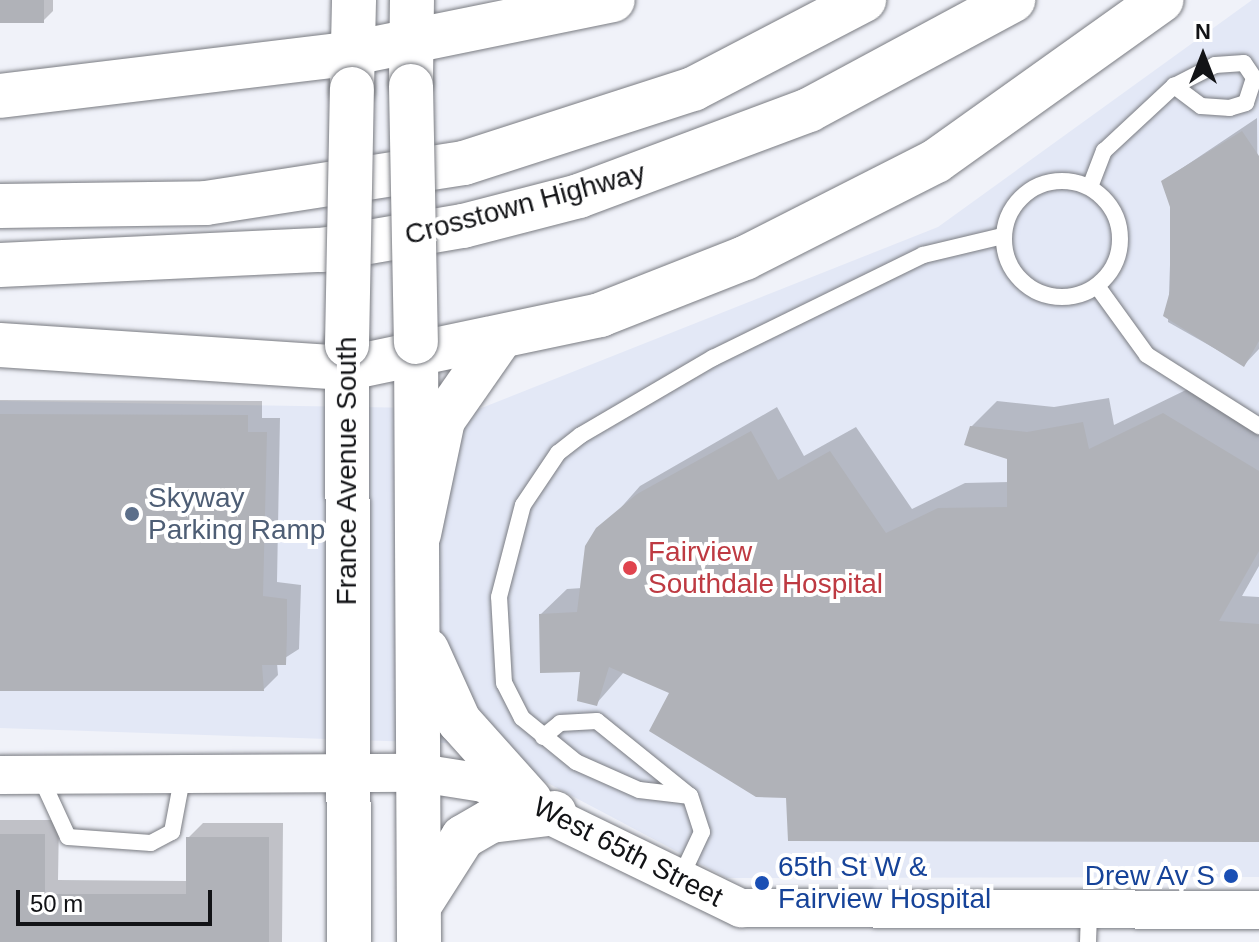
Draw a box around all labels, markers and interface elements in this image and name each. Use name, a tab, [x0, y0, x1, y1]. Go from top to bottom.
north arrow	[1163, 16, 1243, 96]
text: N	[1195, 19, 1211, 44]
street label: Crosstown Highway	[401, 156, 649, 252]
street label: France Avenue South	[330, 336, 364, 606]
place label: Skyway Parking Ramp	[148, 481, 325, 547]
marker: Skyway Parking Ramp	[123, 505, 141, 523]
place label: Fairview Southdale Hospital	[648, 535, 883, 601]
marker: Fairview Southdale Hospital	[619, 557, 641, 579]
street label: West 65th Street	[528, 790, 728, 914]
place label: 65th St W & Fairview Hospital	[778, 850, 991, 916]
place label: Drew Av S	[1083, 859, 1215, 893]
marker: Drew Av S	[1222, 867, 1240, 885]
scale bar	[20, 874, 216, 924]
marker: 65th St W & Fairview Hospital	[753, 874, 771, 892]
text: 50 m	[30, 890, 83, 917]

